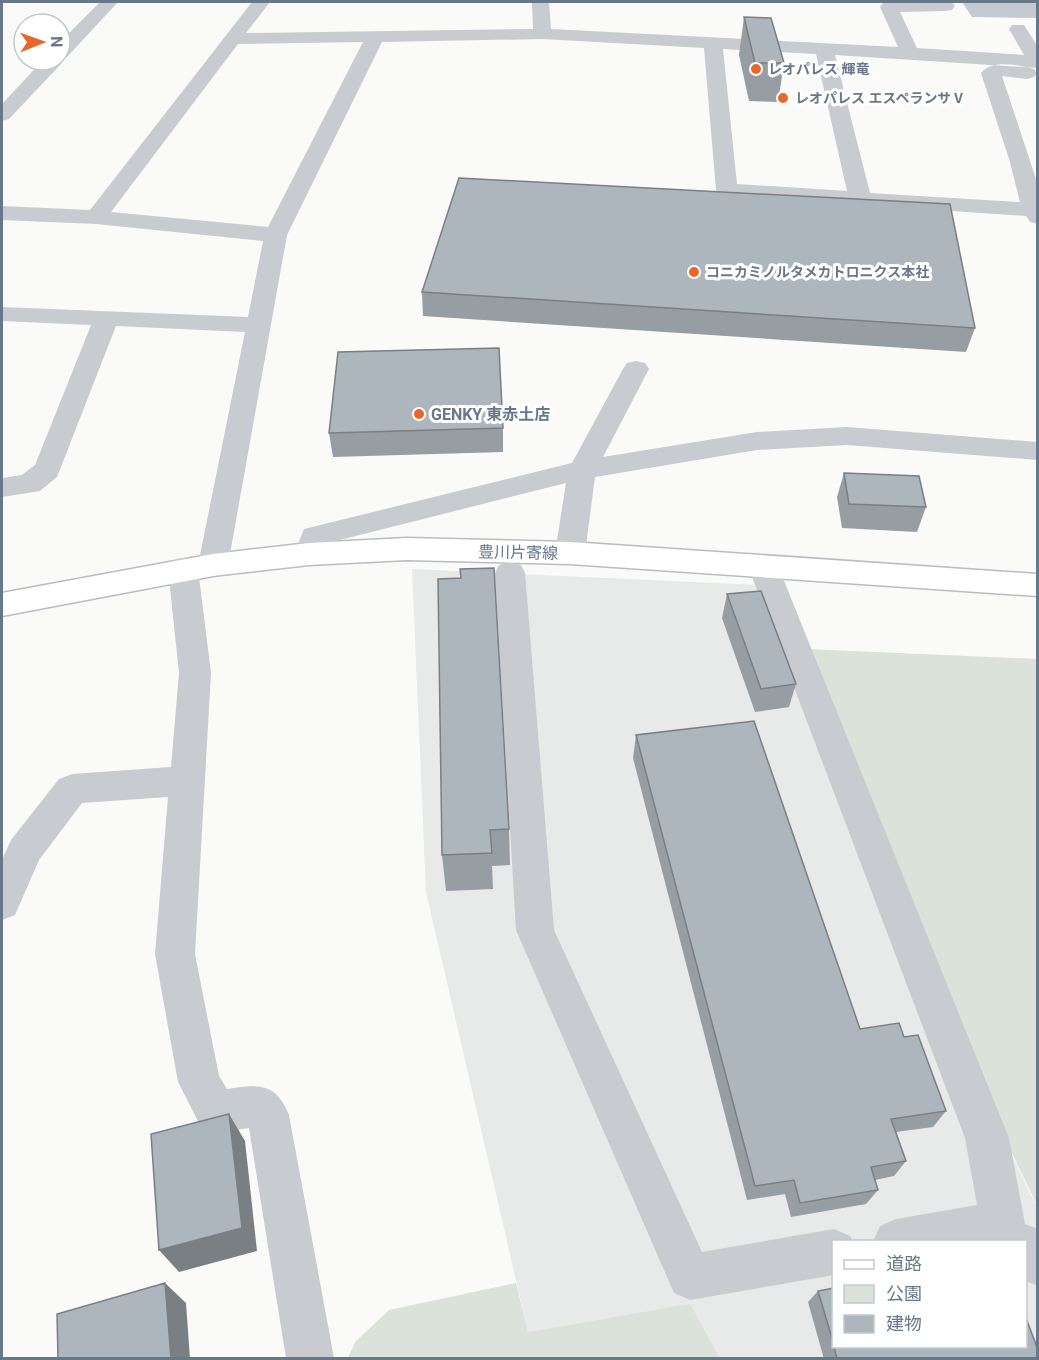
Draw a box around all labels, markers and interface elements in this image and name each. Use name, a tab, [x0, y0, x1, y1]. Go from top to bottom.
north arrow	[12, 12, 72, 72]
text: N	[47, 36, 66, 48]
place label: レオパレス 輝竜	[768, 61, 869, 77]
marker: レオパレス 輝竜	[749, 62, 763, 76]
place label: レオパレス エスペランサⅤ	[795, 90, 966, 106]
marker: レオパレス エスペランサⅤ	[776, 91, 790, 105]
place label: コニカミノルタメカトロニクス本社	[706, 264, 929, 280]
marker: コニカミノルタメカトロニクス本社	[687, 265, 701, 279]
place label: GENKY 東赤土店	[431, 405, 550, 424]
marker: GENKY 東赤土店	[412, 407, 426, 421]
street label: 豊川片寄線	[478, 542, 558, 563]
legend	[832, 1240, 1027, 1348]
text: 道路	[886, 1253, 922, 1274]
text: 公園	[886, 1283, 922, 1304]
text: 建物	[886, 1313, 922, 1334]

